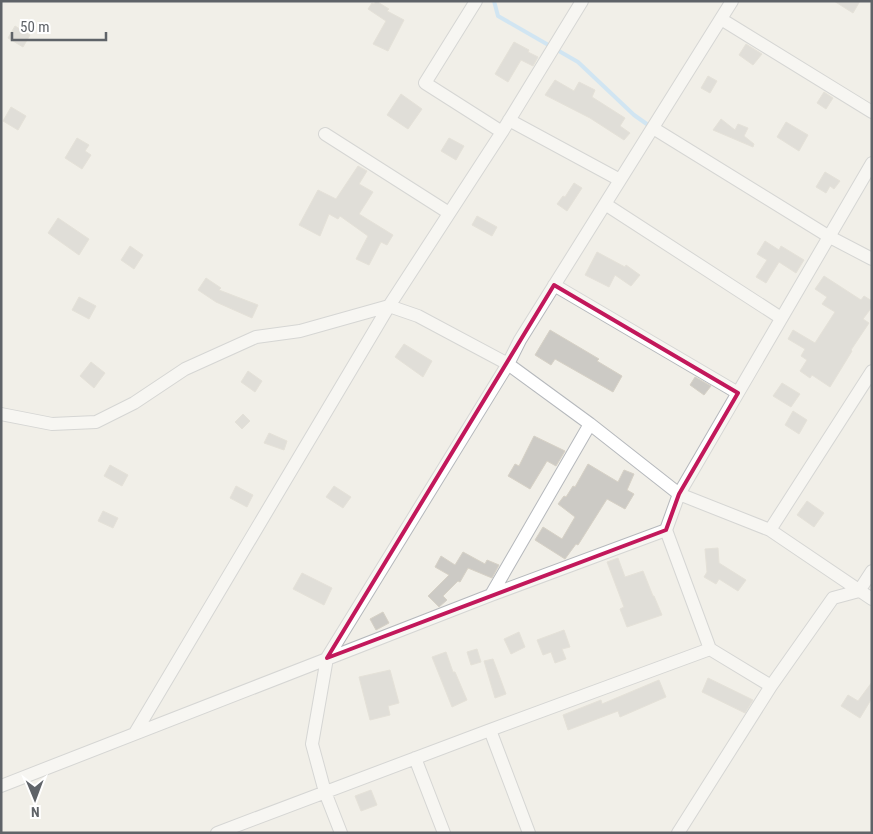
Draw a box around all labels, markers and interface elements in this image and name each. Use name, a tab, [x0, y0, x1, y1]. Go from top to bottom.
scale bar	[12, 10, 106, 42]
text: 50 m	[20, 18, 50, 36]
north arrow	[10, 774, 60, 824]
text: N	[31, 804, 40, 820]

